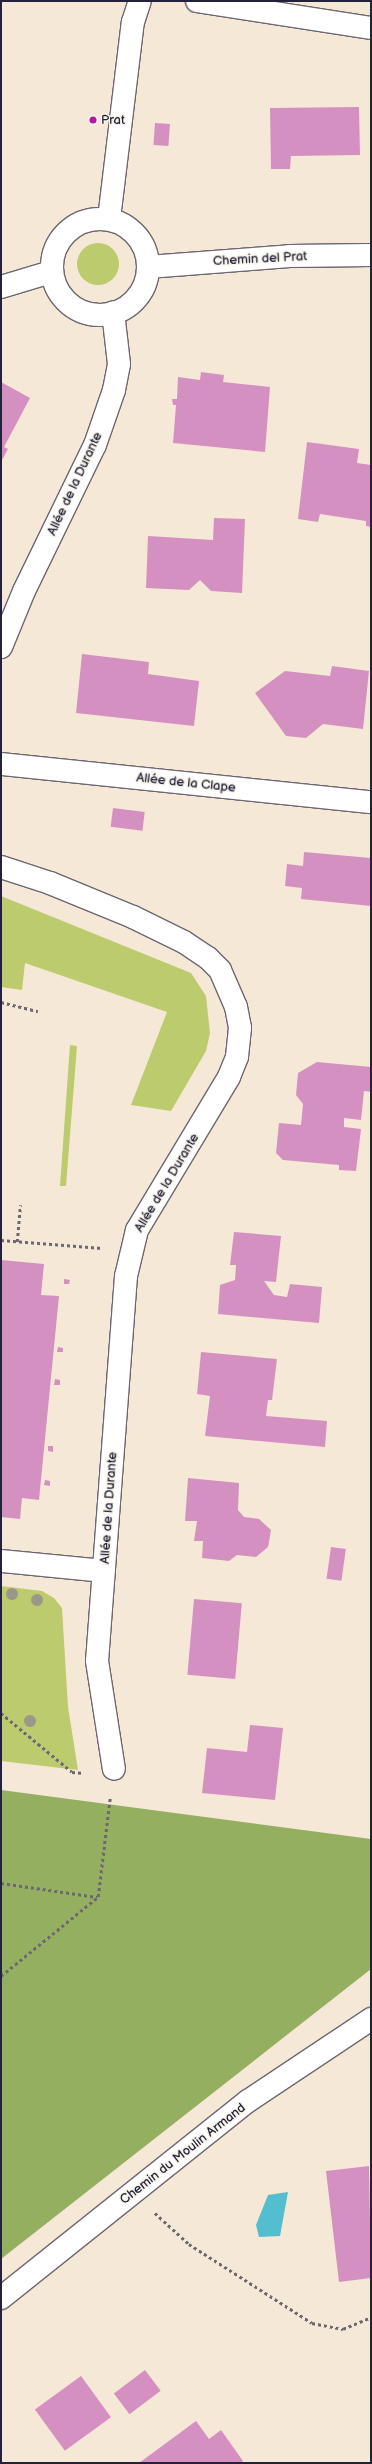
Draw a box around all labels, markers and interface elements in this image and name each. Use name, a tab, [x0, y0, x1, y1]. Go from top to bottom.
place label: Prat	[101, 112, 125, 128]
marker: Prat	[88, 115, 98, 125]
street label: Chemin del Prat	[213, 249, 307, 269]
street label: Allée de la Durante	[44, 430, 106, 538]
street label: Allée de la Clape	[136, 770, 236, 796]
street label: Allée de la Durante	[131, 1131, 203, 1235]
street label: Allée de la Durante	[97, 1451, 121, 1565]
street label: Chemin du Moulin Armand	[117, 2100, 249, 2208]

